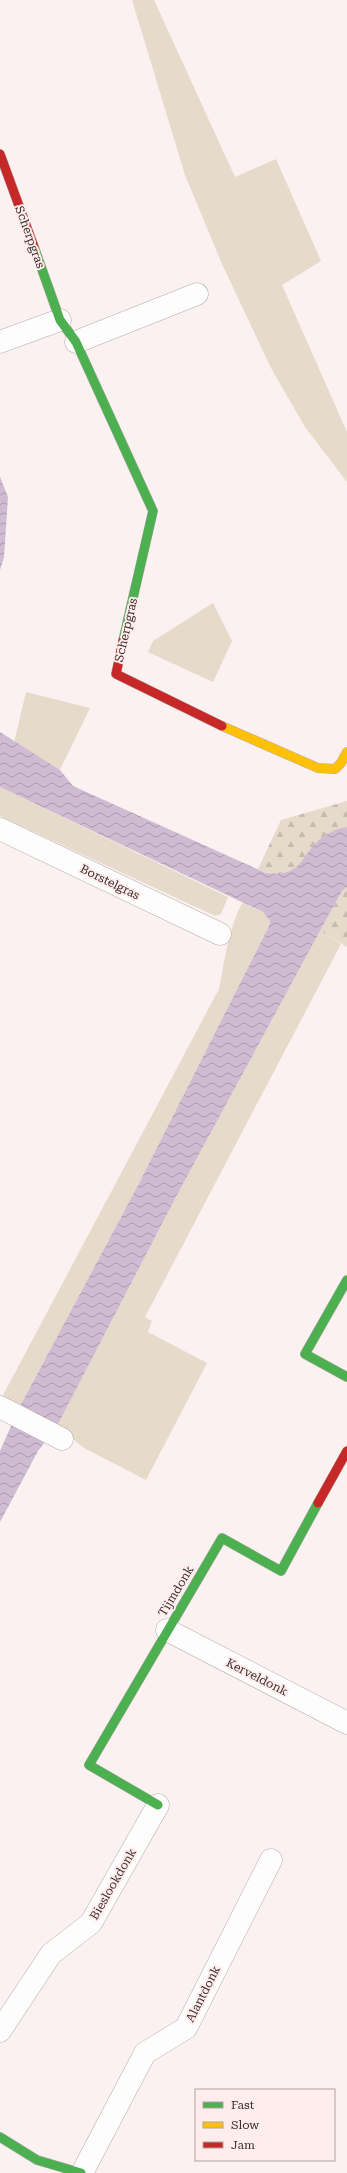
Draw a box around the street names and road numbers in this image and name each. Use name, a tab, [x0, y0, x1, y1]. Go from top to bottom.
street label: Scherpgras	[12, 204, 48, 270]
street label: Scherpgras	[112, 596, 140, 663]
street label: Borstelgras	[78, 862, 142, 903]
street label: Tijmdonk	[155, 1563, 197, 1619]
street label: Kerveldonk	[224, 1655, 291, 1699]
street label: Bieslookdonk	[87, 1845, 139, 1922]
street label: Alantdonk	[183, 1963, 223, 2024]

